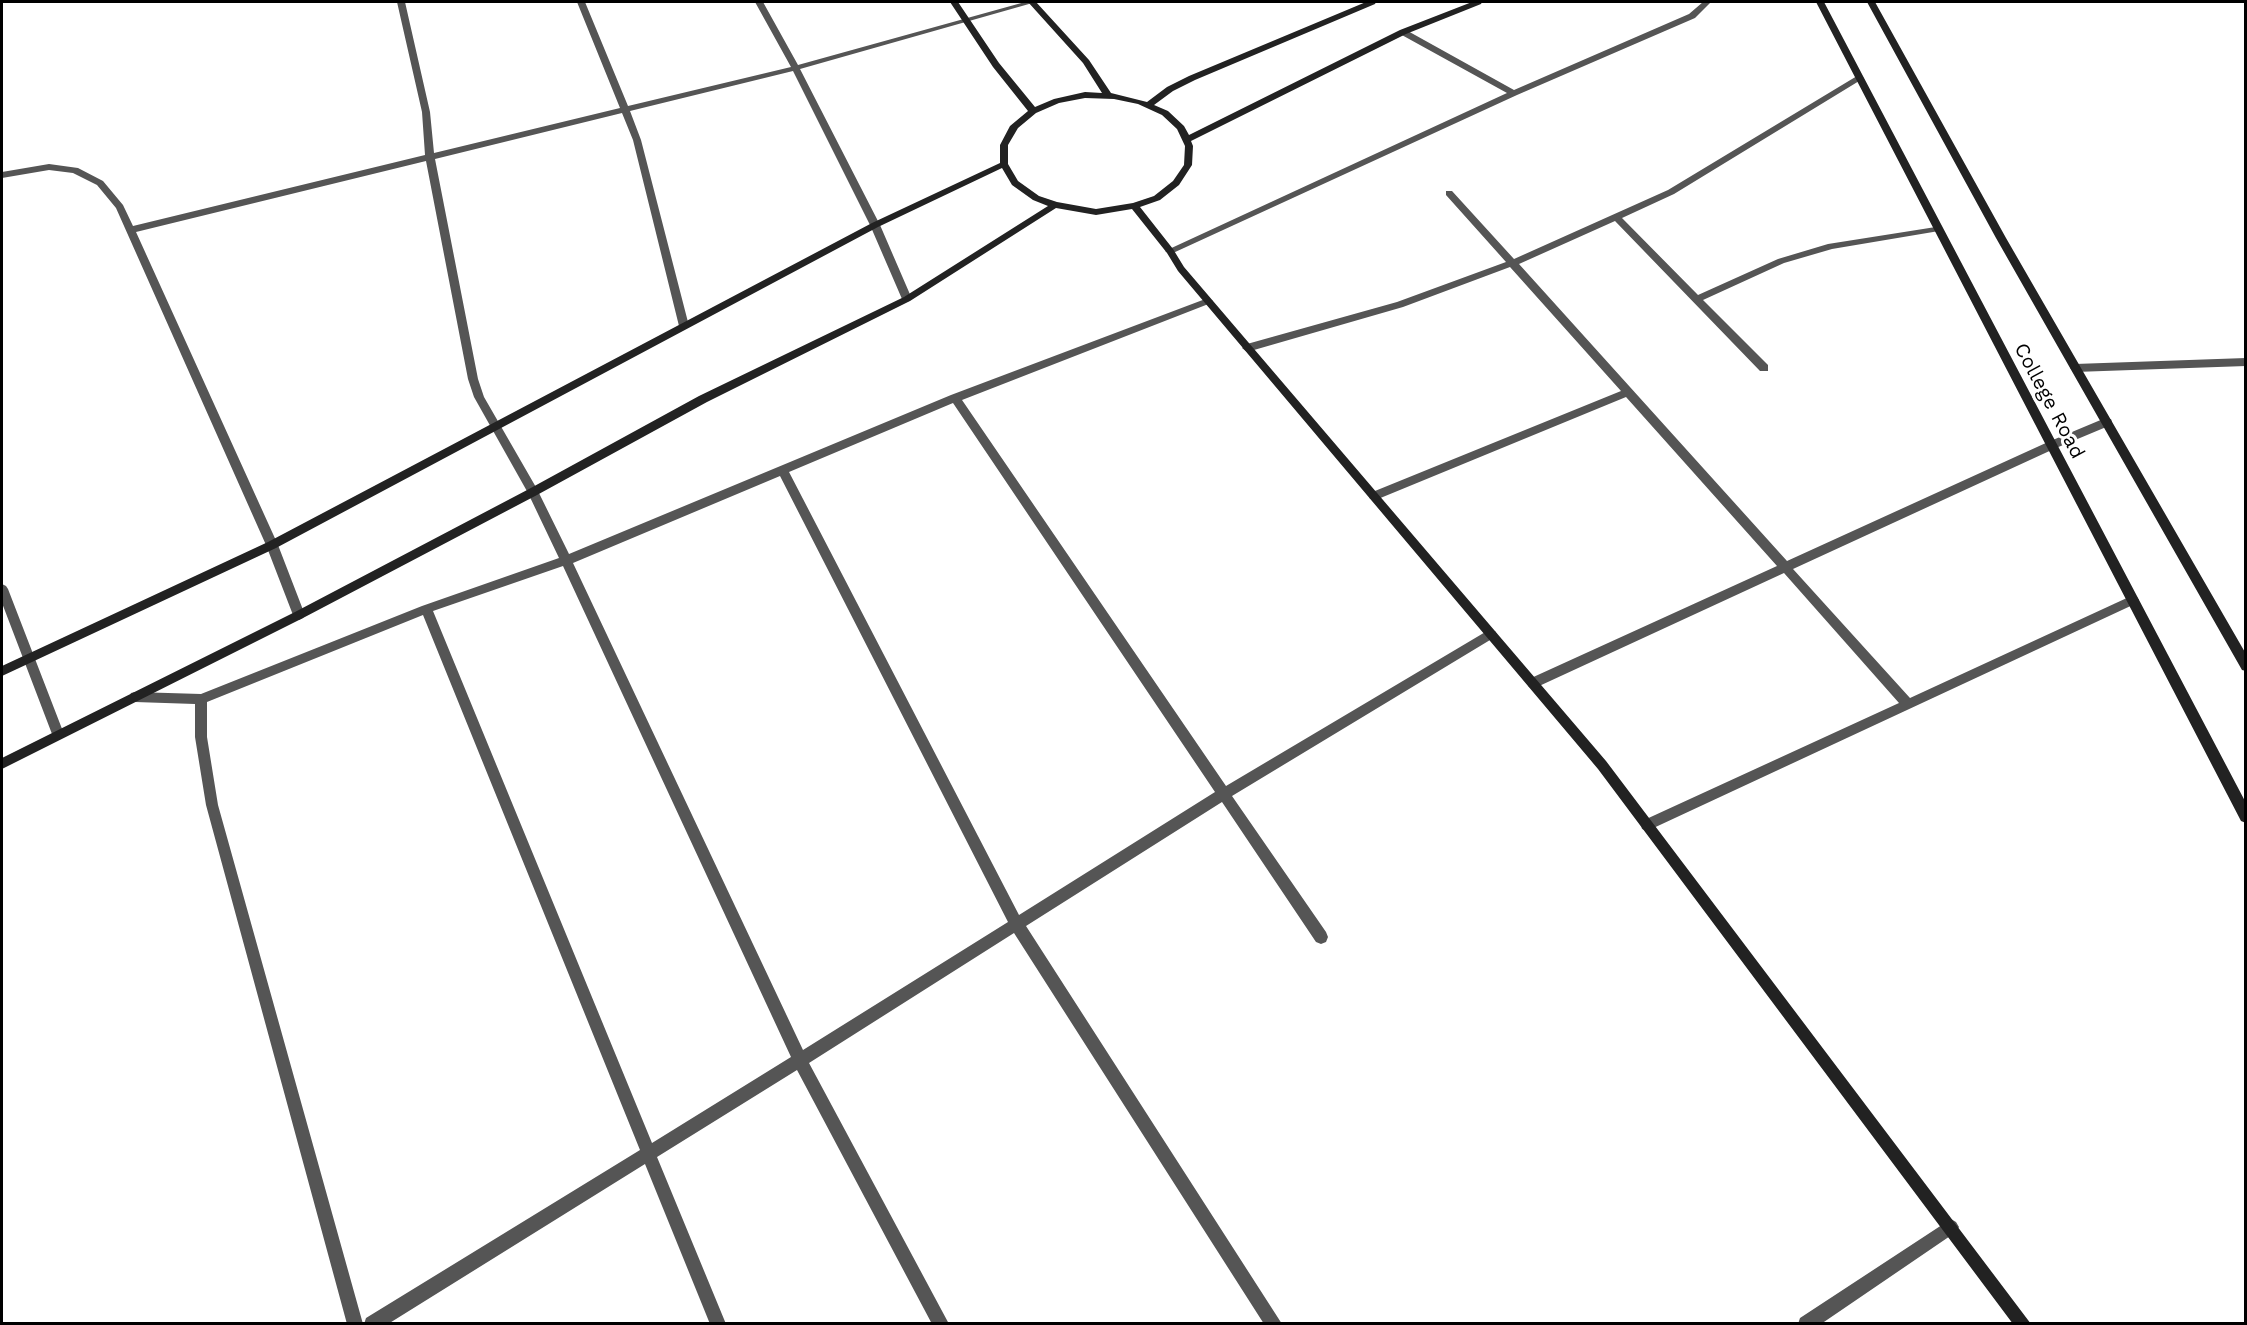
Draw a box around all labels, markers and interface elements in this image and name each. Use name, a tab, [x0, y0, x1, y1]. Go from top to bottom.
street label: College Road	[2009, 339, 2089, 463]

